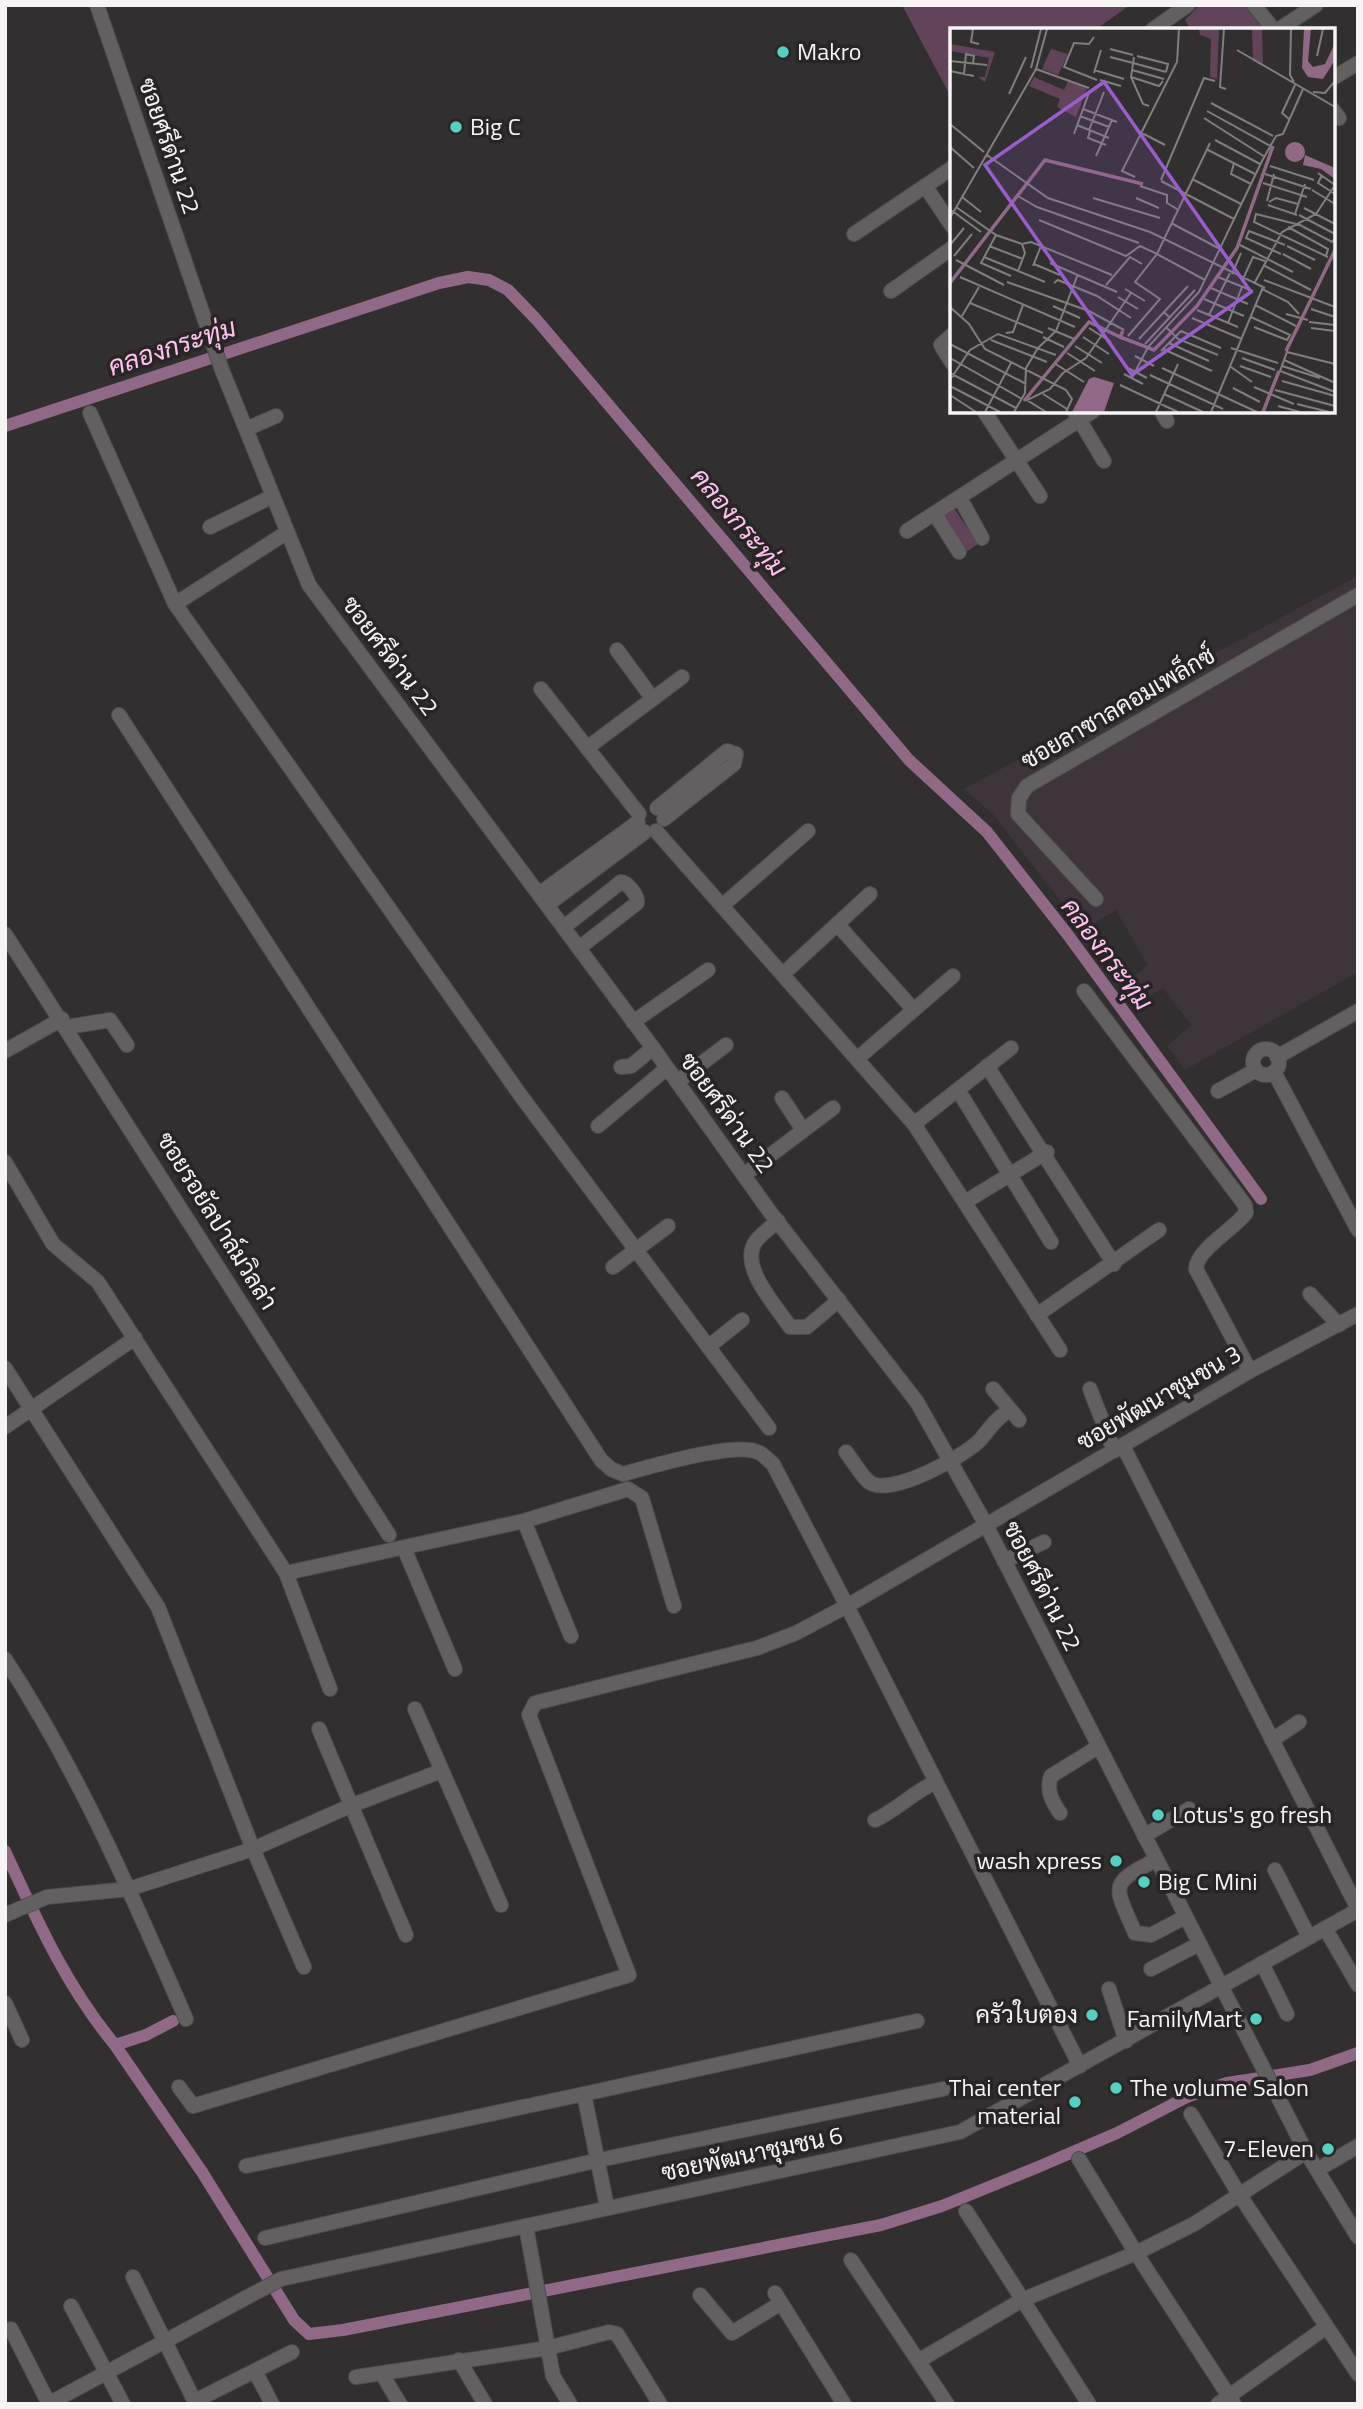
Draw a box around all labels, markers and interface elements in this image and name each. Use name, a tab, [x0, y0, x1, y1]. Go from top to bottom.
inset map	[950, 28, 1335, 413]
place label: Makro	[797, 33, 861, 69]
marker: Makro	[775, 44, 791, 60]
street label: ซอยศรีด่าน 22	[130, 73, 210, 219]
place label: Big C	[470, 108, 521, 144]
marker: Big C	[448, 119, 464, 135]
water label: คลองกระทุ่ม	[103, 308, 241, 386]
water label: คลองกระทุ่ม	[682, 458, 797, 585]
street label: ซอยศรีด่าน 22	[334, 588, 448, 723]
street label: ซอยลาซาลคอมเพล็กซ์	[1014, 637, 1221, 777]
water label: คลองกระทุ่ม	[1052, 889, 1163, 1018]
street label: ซอยศรีด่าน 22	[672, 1044, 784, 1180]
street label: ซอยรอยัลปาล์มวิลล่า	[149, 1125, 287, 1316]
street label: ซอยพัฒนาชุมชน 3	[1070, 1335, 1247, 1459]
street label: ซอยศรีด่าน 22	[995, 1514, 1091, 1657]
place label: Lotus's go fresh	[1172, 1796, 1332, 1832]
marker: Lotus's go fresh	[1150, 1807, 1166, 1823]
place label: wash xpress	[976, 1842, 1102, 1878]
marker: wash xpress	[1108, 1853, 1124, 1869]
place label: Big C Mini	[1158, 1863, 1258, 1899]
marker: Big C Mini	[1136, 1874, 1152, 1890]
place label: ครัวใบตอง	[976, 1996, 1078, 2032]
place label: FamilyMart	[1127, 2000, 1243, 2036]
marker: ครัวใบตอง	[1084, 2007, 1100, 2023]
marker: FamilyMart	[1248, 2011, 1264, 2027]
place label: Thai center material	[949, 2069, 1061, 2133]
place label: The volume Salon	[1130, 2069, 1309, 2105]
marker: The volume Salon	[1108, 2080, 1124, 2096]
marker: Thai center material	[1067, 2094, 1083, 2110]
street label: ซอยพัฒนาชุมชน 6	[658, 2116, 846, 2190]
place label: 7-Eleven	[1223, 2130, 1314, 2166]
marker: 7-Eleven	[1320, 2141, 1336, 2157]

